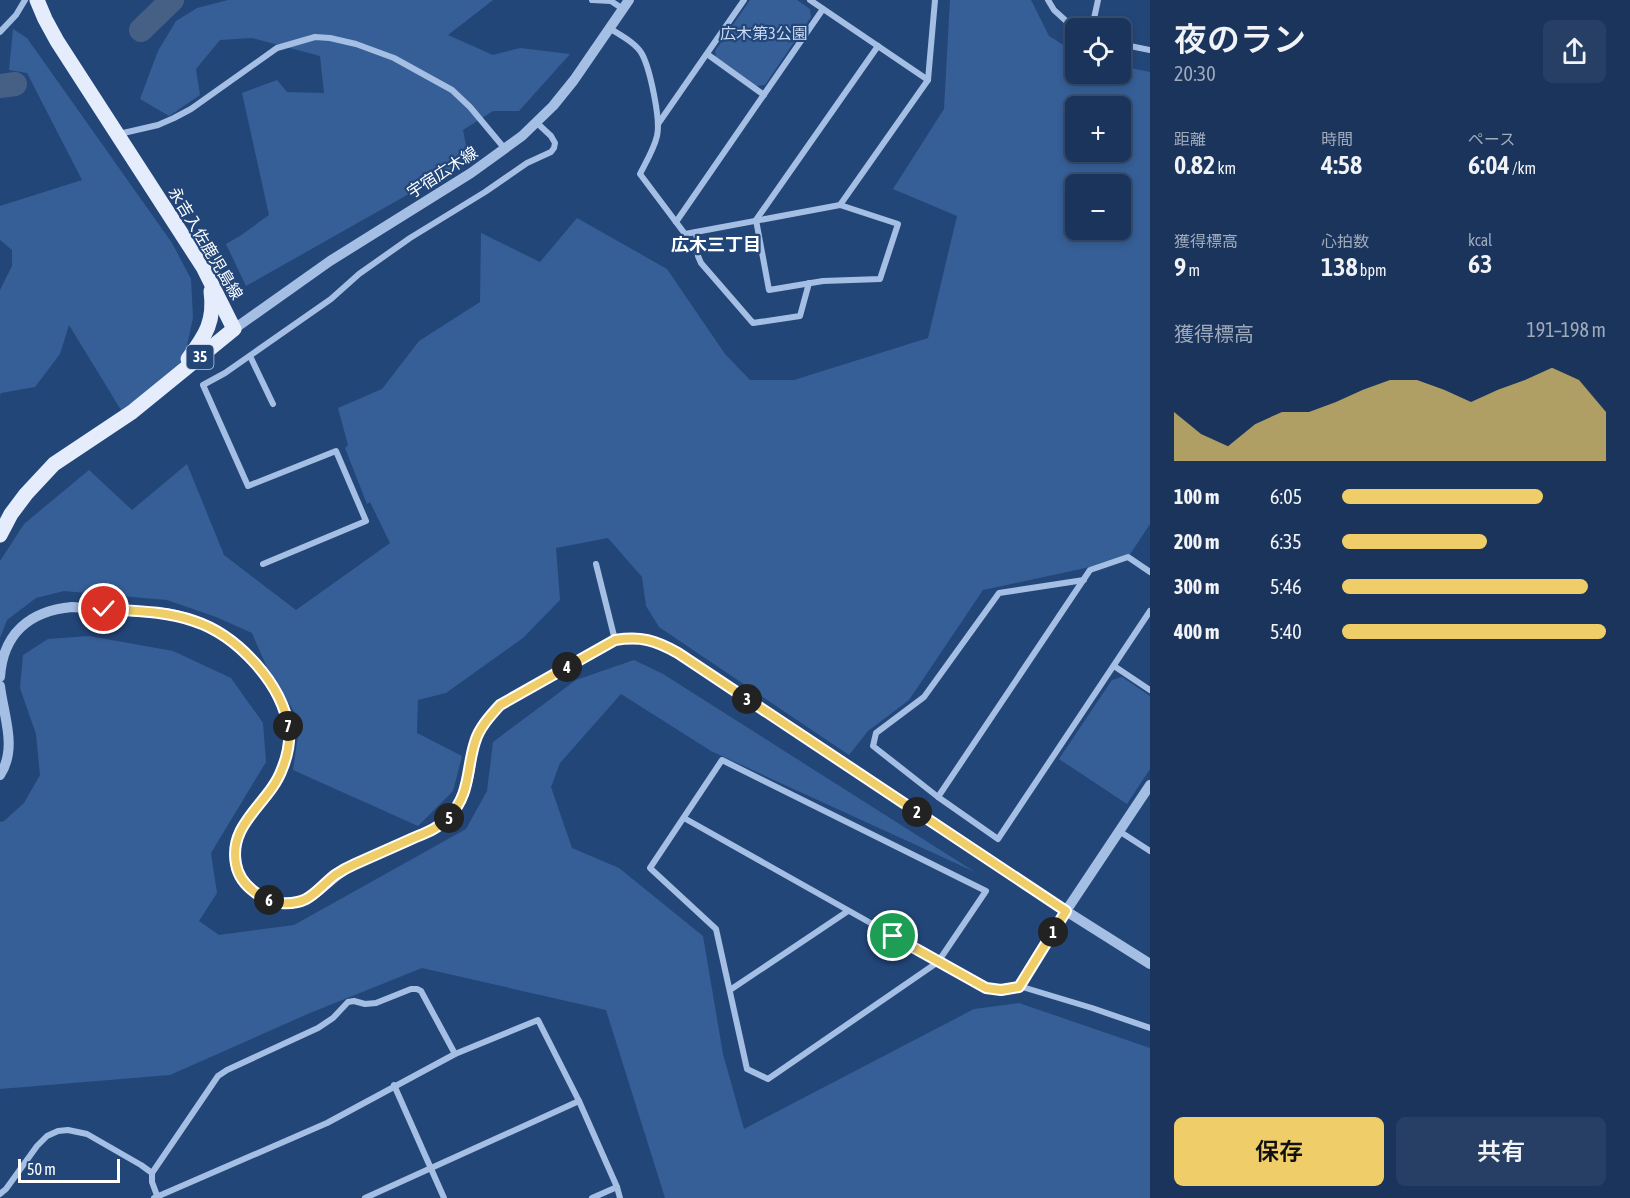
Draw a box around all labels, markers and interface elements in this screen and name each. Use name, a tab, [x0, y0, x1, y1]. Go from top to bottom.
map controls	[1065, 18, 1131, 240]
button: locate	[1065, 18, 1131, 84]
text: 夜のラン	[1174, 20, 1306, 58]
button: share	[1543, 20, 1606, 83]
park label: 広木第3公園	[720, 24, 808, 42]
text: 20:30	[1174, 62, 1216, 85]
button: +	[1065, 96, 1131, 162]
text: 距離	[1174, 130, 1206, 148]
text: 時間	[1321, 130, 1353, 148]
text: ペース	[1468, 130, 1515, 148]
street label: 宇宿広木線	[404, 143, 480, 201]
text: 0.82	[1174, 150, 1215, 180]
text: 4:58	[1321, 150, 1362, 180]
text: 6:04	[1468, 150, 1510, 180]
text: km	[1215, 159, 1236, 177]
text: /km	[1510, 159, 1536, 177]
button: −	[1065, 174, 1131, 240]
street label: 永吉入佐鹿児島線	[165, 183, 247, 303]
text: kcal	[1468, 231, 1492, 249]
text: 獲得標高	[1174, 232, 1238, 250]
text: 心拍数	[1321, 232, 1369, 250]
district label: 広木三丁目	[671, 234, 761, 255]
text: 63	[1468, 249, 1492, 279]
text: 9	[1174, 252, 1186, 282]
text: 138	[1321, 252, 1358, 282]
text: m	[1186, 261, 1200, 279]
text: bpm	[1358, 261, 1387, 279]
text: 191–198 m	[1526, 318, 1606, 341]
text: 獲得標高	[1174, 322, 1254, 345]
road number: 35	[186, 345, 214, 369]
text: 100 m	[1174, 485, 1219, 508]
text: 6:05	[1270, 485, 1302, 508]
text: 200 m	[1174, 530, 1219, 553]
text: 6:35	[1270, 530, 1302, 553]
text: 300 m	[1174, 575, 1219, 598]
text: 5:46	[1270, 575, 1302, 598]
pin	[78, 583, 129, 634]
icon: check	[87, 592, 120, 625]
text: 400 m	[1174, 620, 1219, 643]
text: 5:40	[1270, 620, 1302, 643]
pin: 4	[552, 652, 582, 682]
text: 4	[563, 658, 571, 676]
pin: 3	[732, 684, 762, 714]
text: 3	[743, 690, 751, 708]
pin: 7	[273, 711, 303, 741]
text: 7	[284, 717, 292, 735]
pin: 2	[902, 797, 932, 827]
pin: 5	[434, 803, 464, 833]
text: 2	[913, 803, 921, 821]
text: 5	[445, 809, 453, 827]
pin: 6	[254, 885, 284, 915]
text: 6	[265, 891, 273, 909]
pin	[867, 910, 918, 961]
pin: 1	[1038, 917, 1068, 947]
icon: arrive	[876, 919, 909, 952]
text: 1	[1049, 923, 1057, 941]
button: 保存	[1174, 1117, 1384, 1186]
button: 共有	[1396, 1117, 1606, 1186]
scale bar	[18, 1156, 120, 1184]
text: 50 m	[27, 1160, 56, 1178]

